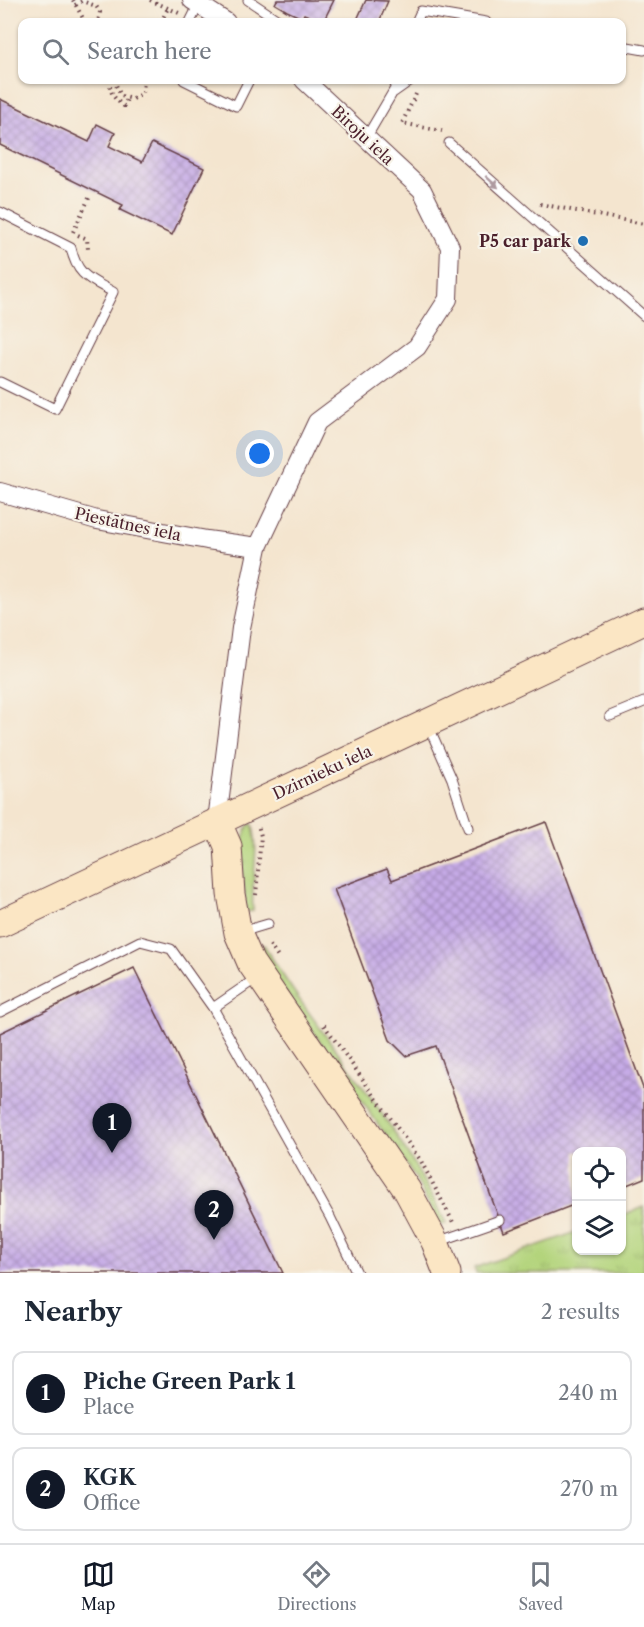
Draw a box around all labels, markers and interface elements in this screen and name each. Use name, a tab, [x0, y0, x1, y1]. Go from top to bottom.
search box	[18, 18, 626, 84]
icon: search	[39, 35, 72, 68]
text: Search here	[87, 38, 212, 65]
street label: Biroju iela	[328, 101, 399, 169]
one-way arrow	[484, 175, 500, 188]
place label: P5 car park	[479, 231, 571, 251]
marker: P5 car park	[576, 234, 590, 248]
your location	[245, 439, 274, 468]
street label: Piestātnes iela	[73, 503, 184, 545]
street label: Dzirnieku iela	[269, 740, 375, 804]
pin: 1	[92, 1104, 132, 1153]
map controls	[572, 1147, 626, 1255]
button: locate	[572, 1147, 626, 1201]
pin: 2	[194, 1190, 234, 1240]
button: layers	[572, 1201, 626, 1255]
text: Nearby	[24, 1296, 122, 1328]
text: 2 results	[541, 1300, 620, 1324]
text: Piche Green Park 1	[83, 1368, 295, 1395]
text: 1	[41, 1381, 50, 1405]
text: 240 m	[558, 1381, 618, 1405]
text: Place	[83, 1395, 134, 1419]
text: KGK	[83, 1464, 136, 1491]
text: 2	[40, 1477, 51, 1501]
text: 270 m	[560, 1477, 618, 1501]
text: Office	[83, 1491, 141, 1515]
tab: Map	[81, 1558, 115, 1614]
tab: Directions	[277, 1558, 356, 1614]
tab: Saved	[519, 1558, 563, 1614]

